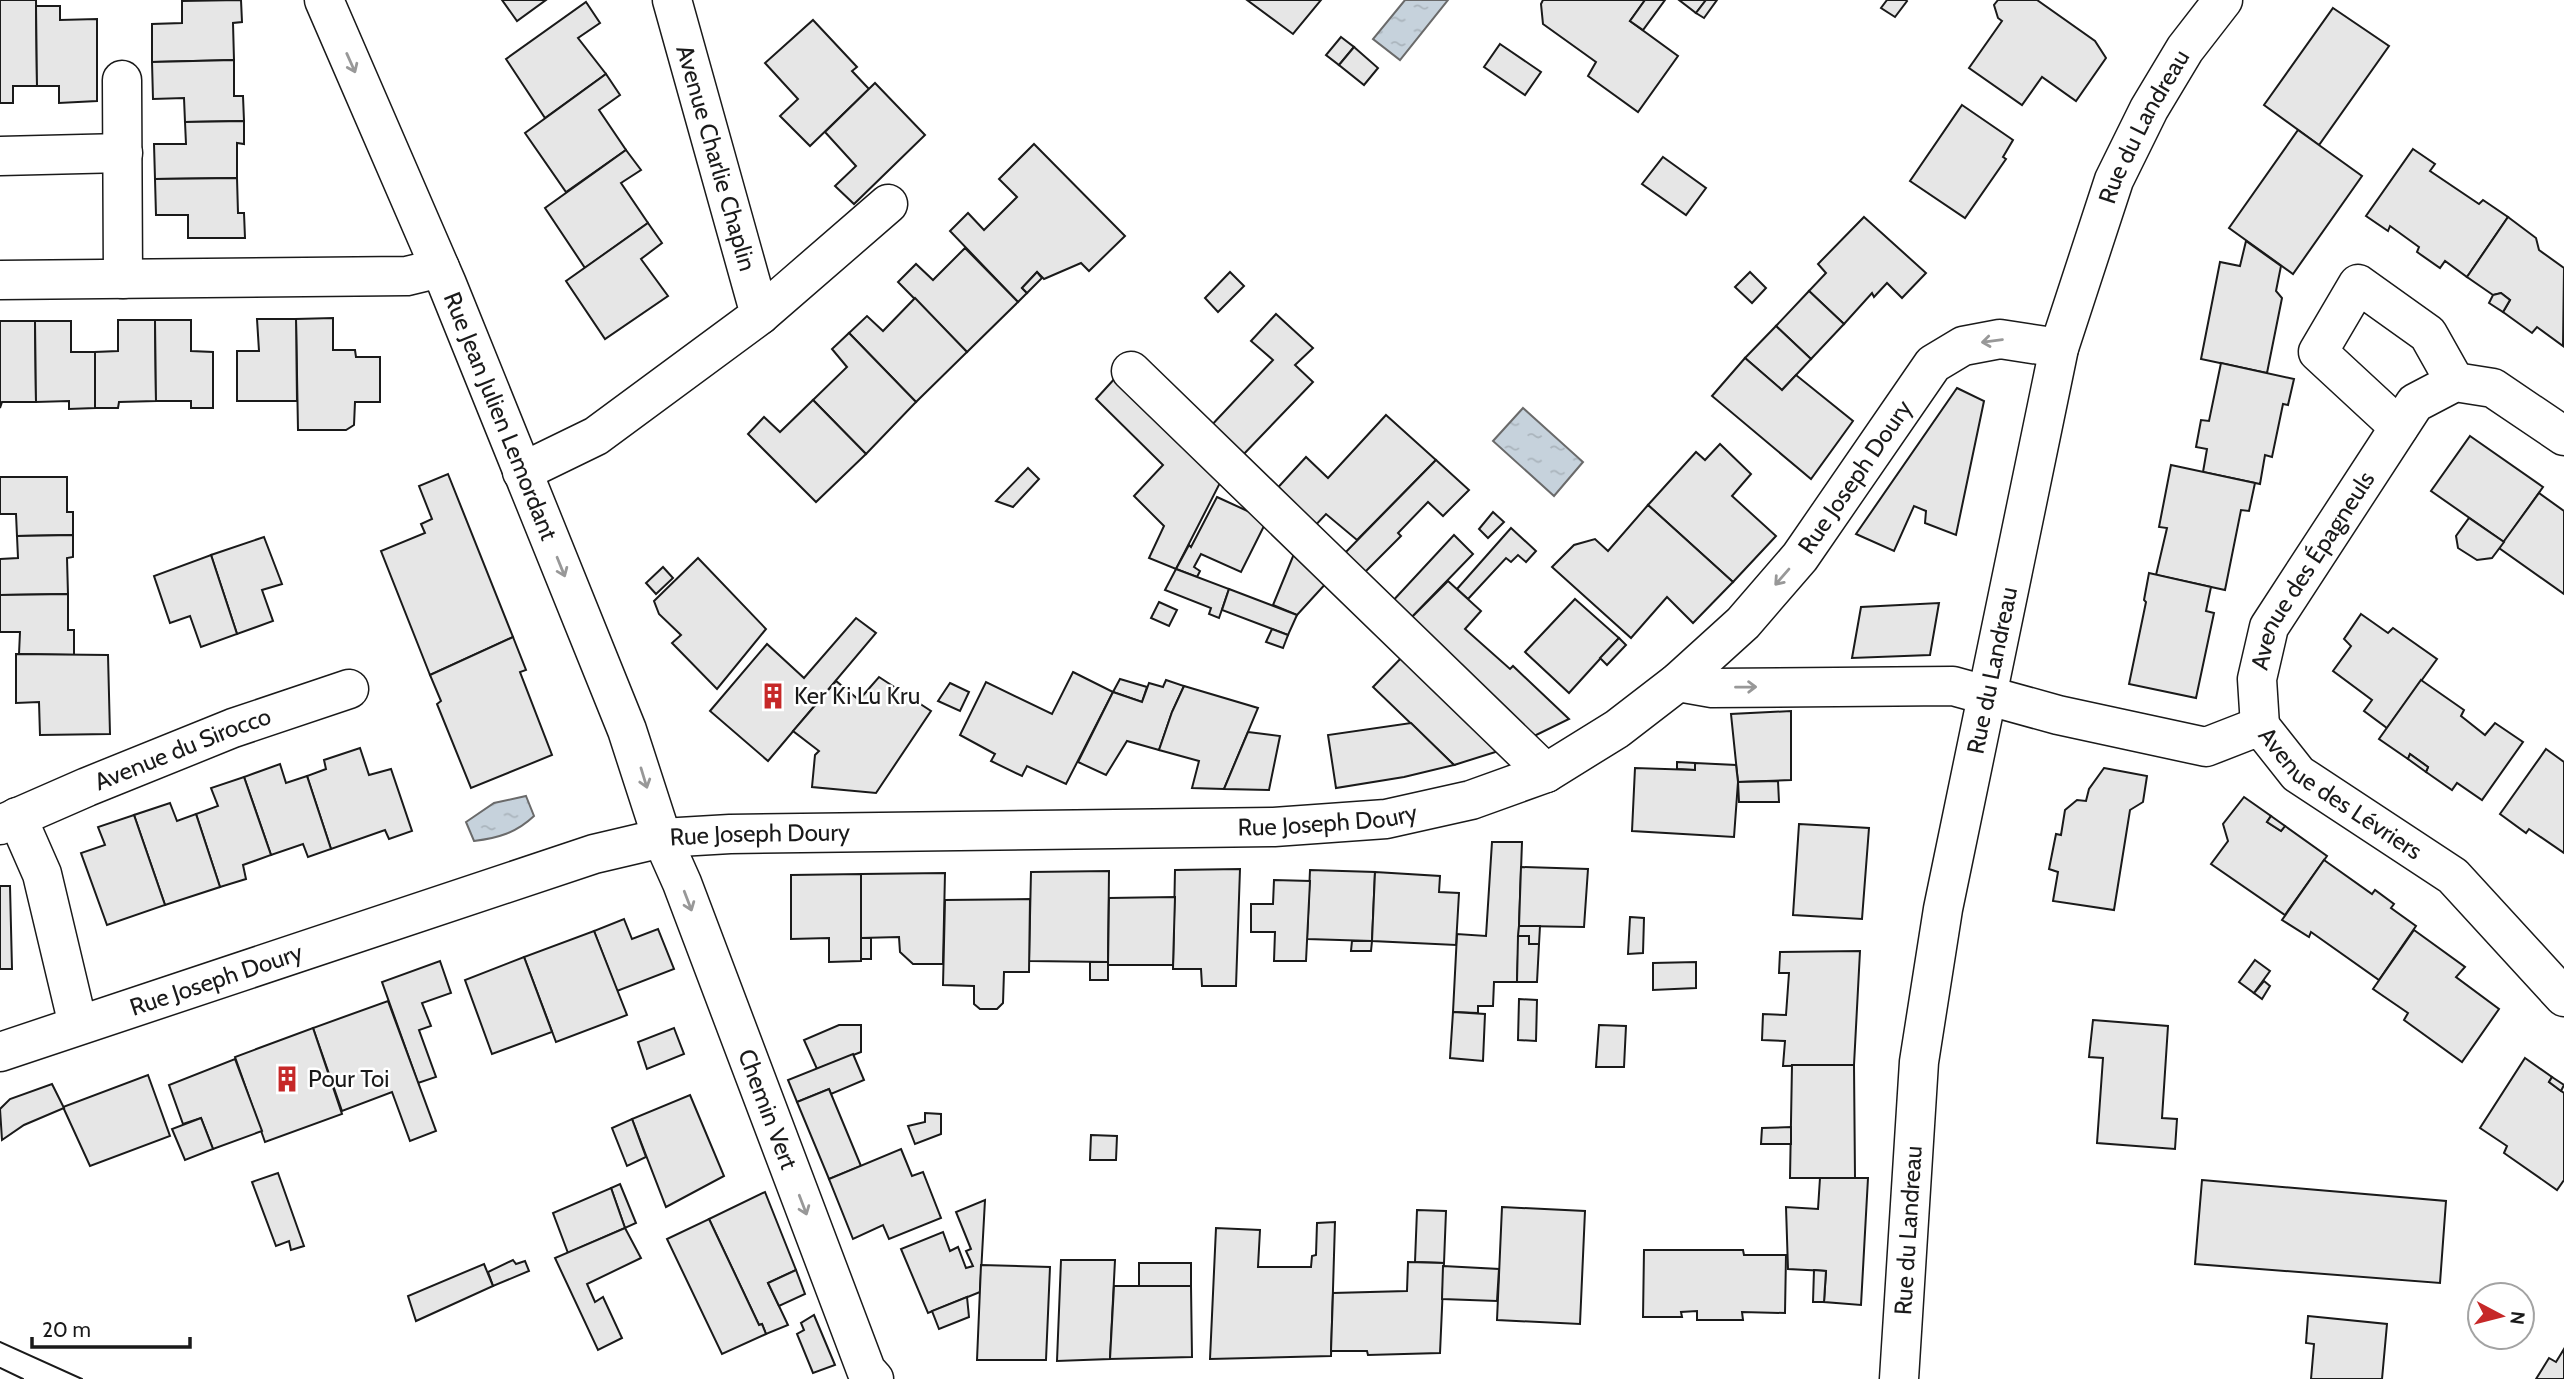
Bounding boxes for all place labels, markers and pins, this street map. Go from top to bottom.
building icon: Ker Ki Lu Kru [758,681,788,711]
place label: Ker Ki Lu Kru [794,681,920,710]
building icon: Pour Toi [272,1064,302,1094]
place label: Pour Toi [308,1064,389,1093]

